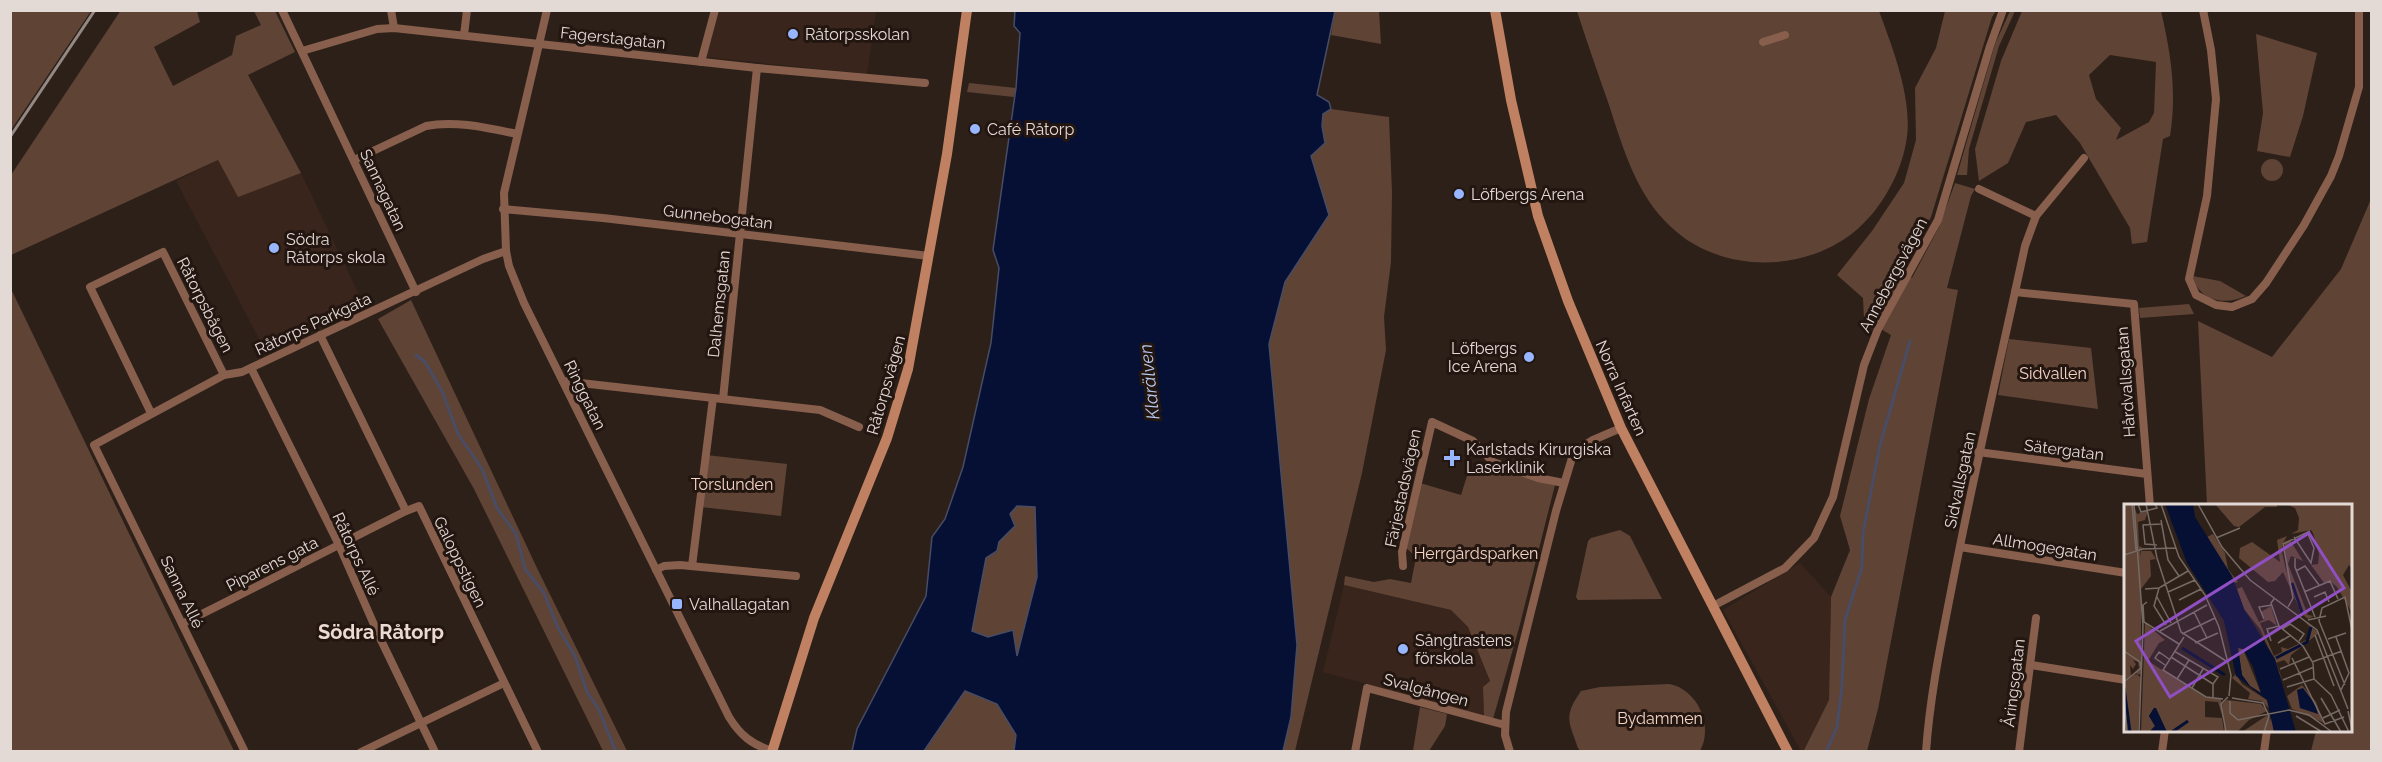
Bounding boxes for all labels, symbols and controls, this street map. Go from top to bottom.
street label: Fagerstagatan [559,23,667,53]
place label: Råtorpsskolan [805,25,910,44]
marker: Råtorpsskolan [786,27,800,41]
place label: Café Råtorp [987,120,1074,139]
marker: Café Råtorp [968,122,982,136]
street label: Sannagatan [356,146,410,234]
place label: Löfbergs Arena [1471,185,1584,204]
marker: Löfbergs Arena [1452,187,1466,201]
street label: Gunnebogatan [662,201,774,233]
street label: Annebergsvägen [1855,215,1931,335]
place label: Södra Råtorps skola [286,230,385,267]
marker: Södra Råtorps skola [267,241,281,255]
street label: Dalhemsgatan [704,250,734,358]
street label: Råtorpsbågen [173,254,237,356]
street label: Råtorps Parkgata [252,289,374,359]
street label: Hårdvallsgatan [2113,326,2139,438]
street label: Råtorpsvägen [863,333,909,437]
street label: Norra Infarten [1591,337,1651,439]
place label: Löfbergs Ice Arena [1448,339,1517,376]
water label: Klarälven [1135,343,1163,421]
marker: Löfbergs Ice Arena [1522,350,1536,364]
street label: Ringgatan [560,357,610,433]
park label: Sidvallen [2019,364,2087,383]
street label: Färjestadsvägen [1381,427,1425,549]
street label: Sidvallsgatan [1940,430,1980,530]
street label: Sätergatan [2023,436,2105,464]
place label: Karlstads Kirurgiska Laserklinik [1466,440,1611,477]
marker: Karlstads Kirurgiska Laserklinik [1443,449,1461,467]
park label: Torslunden [691,475,773,494]
inset map [2124,504,2352,732]
street label: Råtorps Allé [328,509,384,599]
street label: Galoppstigen [430,513,490,611]
street label: Allmogegatan [1992,529,2098,565]
street label: Piparens gata [223,533,321,595]
park label: Herrgårdsparken [1414,544,1538,563]
street label: Sanna Allé [156,553,208,631]
place label: Valhallagatan [689,595,790,614]
marker: Valhallagatan [670,597,684,611]
district label: Södra Råtorp [318,620,444,644]
place label: Sångtrastens förskola [1415,631,1512,668]
street label: Åringsgatan [1998,638,2029,728]
marker: Sångtrastens förskola [1396,642,1410,656]
street label: Svalgången [1381,670,1471,710]
park label: Bydammen [1617,709,1703,728]

